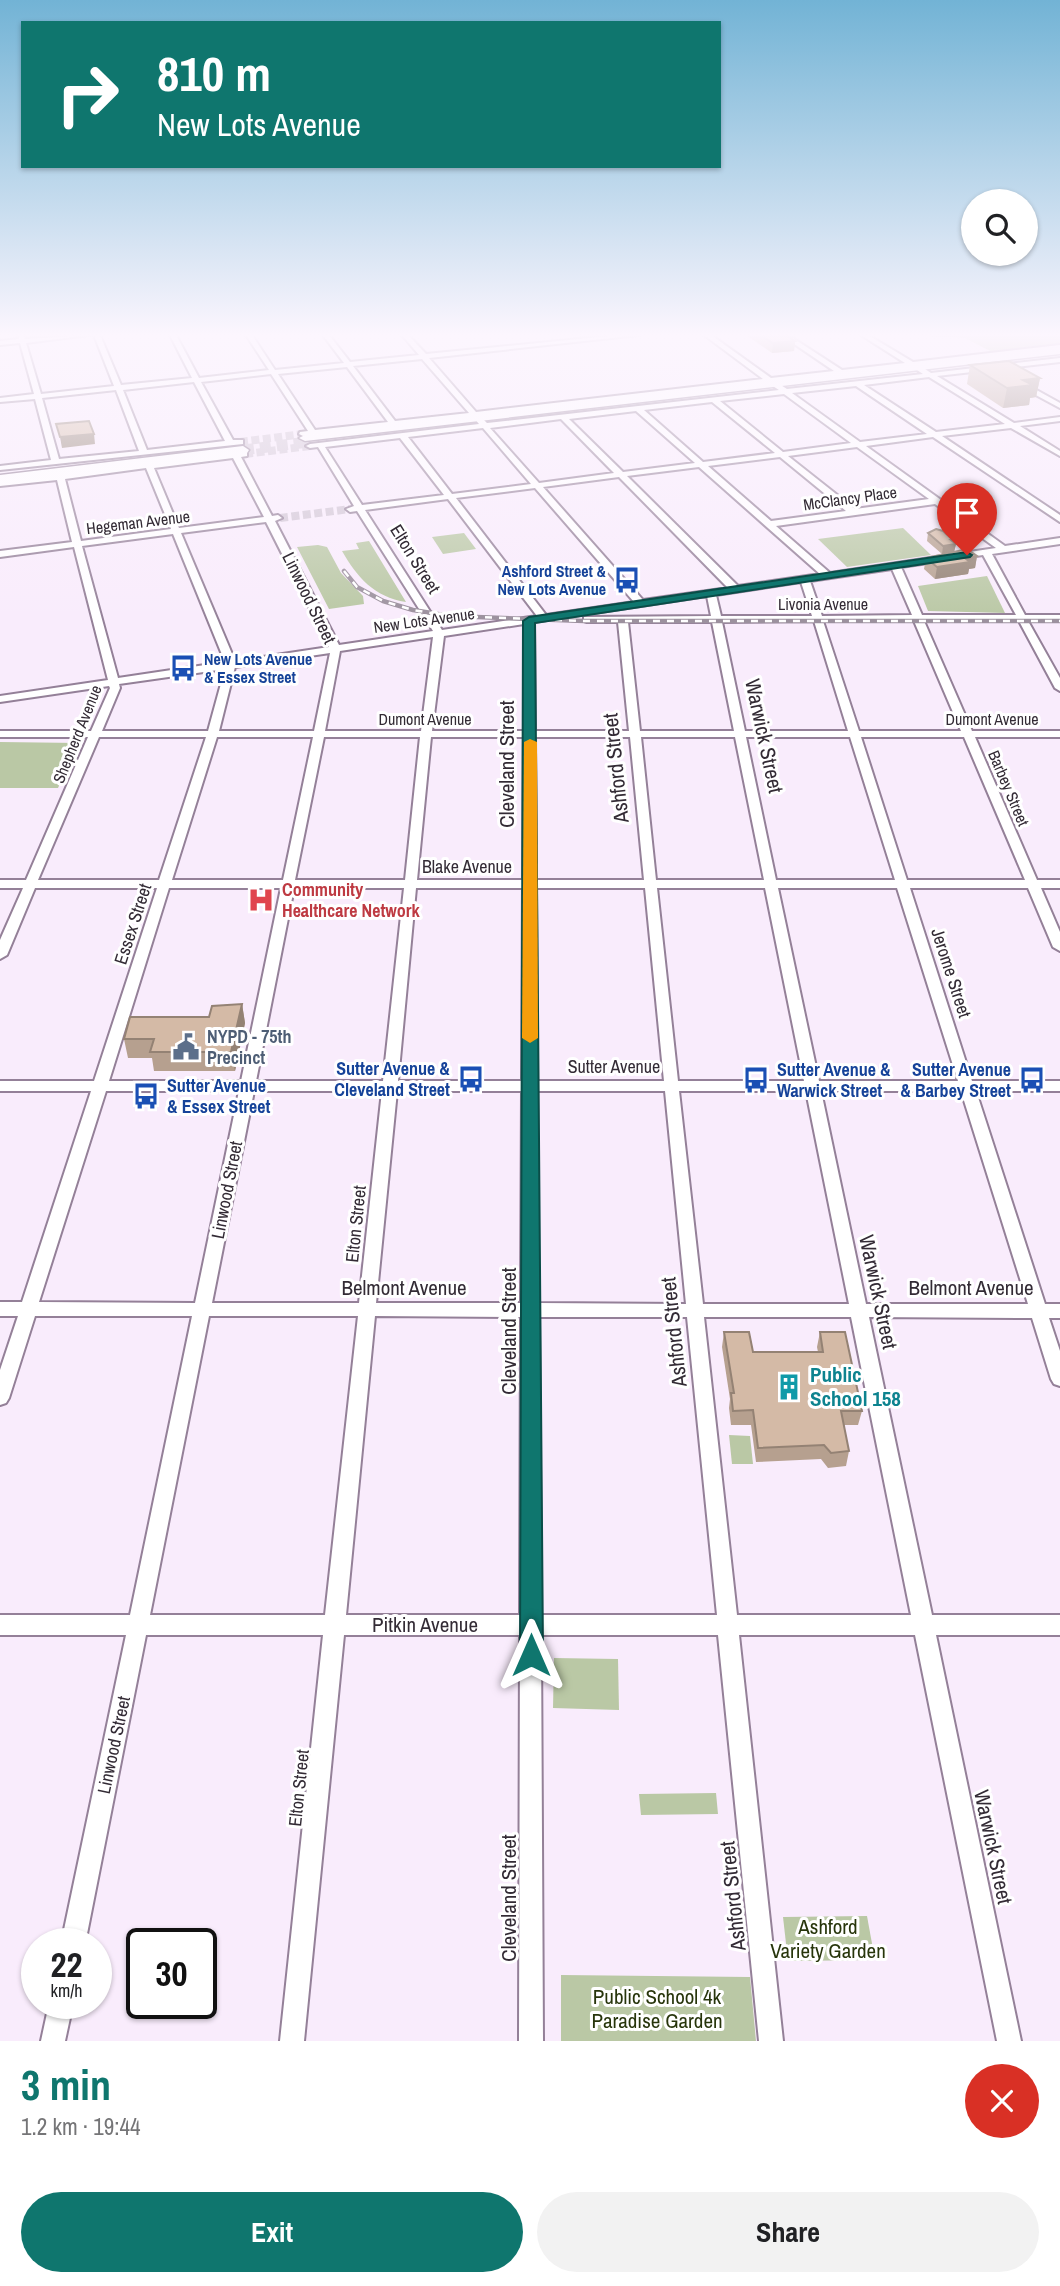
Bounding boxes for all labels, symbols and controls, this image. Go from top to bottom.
text: 810 m [157,40,271,106]
icon: right [42,49,133,140]
text: New Lots Avenue [157,103,361,146]
map controls [961,189,1038,266]
button: search [961,189,1038,266]
street label: McClancy Place [802,481,898,515]
pin [937,483,997,555]
icon: arrive [948,494,986,532]
street label: Hegeman Avenue [85,505,191,539]
street label: Elton Street [384,519,446,598]
street label: Linwood Street [276,548,342,648]
place label: Ashford Street & New Lots Avenue [498,560,607,600]
bus stop icon: Ashford Street & New Lots Avenue [612,565,642,595]
street label: Livonia Avenue [778,593,868,615]
street label: New Lots Avenue [372,602,476,638]
place label: New Lots Avenue & Essex Street [204,648,312,688]
bus stop icon: New Lots Avenue & Essex Street [168,653,198,683]
street label: Warwick Street [738,676,791,796]
street label: Shepherd Avenue [47,682,107,786]
street label: Cleveland Street [492,700,521,828]
street label: Dumont Avenue [378,708,472,730]
street label: Dumont Avenue [945,708,1039,730]
street label: Ashford Street [595,712,636,825]
street label: Barbey Street [983,747,1035,830]
street label: Blake Avenue [422,854,512,879]
place label: Community Healthcare Network [282,877,421,923]
street label: Essex Street [108,880,157,968]
hospital icon: Community Healthcare Network [246,885,276,915]
street label: Jerome Street [925,925,978,1021]
place label: NYPD - 75th Precinct [207,1024,291,1070]
public building icon: NYPD - 75th Precinct [171,1032,201,1062]
street label: Sutter Avenue [568,1054,660,1079]
place label: Sutter Avenue & Cleveland Street [334,1056,450,1102]
place label: Sutter Avenue & Warwick Street [777,1057,891,1103]
place label: Sutter Avenue & Barbey Street [900,1057,1011,1103]
bus stop icon: Sutter Avenue & Cleveland Street [456,1064,486,1094]
bus stop icon: Sutter Avenue & Warwick Street [741,1065,771,1095]
bus stop icon: Sutter Avenue & Barbey Street [1017,1065,1047,1095]
place label: Sutter Avenue & Essex Street [167,1073,270,1119]
bus stop icon: Sutter Avenue & Essex Street [131,1081,161,1111]
street label: Linwood Street [205,1139,248,1241]
street label: Elton Street [339,1184,372,1264]
street label: Warwick Street [852,1232,905,1352]
street label: Cleveland Street [494,1267,523,1395]
street label: Belmont Avenue [341,1273,467,1302]
street label: Belmont Avenue [908,1273,1034,1302]
street label: Ashford Street [653,1276,694,1389]
place label: Public School 158 [810,1360,901,1413]
building icon: Public School 158 [774,1372,804,1402]
street label: Pitkin Avenue [372,1610,478,1639]
position arrow [494,1618,568,1692]
street label: Linwood Street [91,1694,136,1796]
street label: Elton Street [282,1748,315,1828]
street label: Warwick Street [967,1787,1020,1907]
street label: Cleveland Street [494,1834,523,1962]
street label: Ashford Street [712,1840,753,1953]
park label: Ashford Variety Garden [770,1912,886,1965]
speed limit sign: 30 [126,1928,217,2019]
text: 22 [51,1941,82,1988]
text: km/h [51,1978,83,2003]
park label: Public School 4k Paradise Garden [591,1982,723,2035]
text: 3 min [21,2057,111,2113]
button: close [965,2064,1039,2138]
text: 1.2 km · 19:44 [21,2111,141,2142]
button: Exit [21,2192,523,2272]
button: Share [537,2192,1039,2272]

